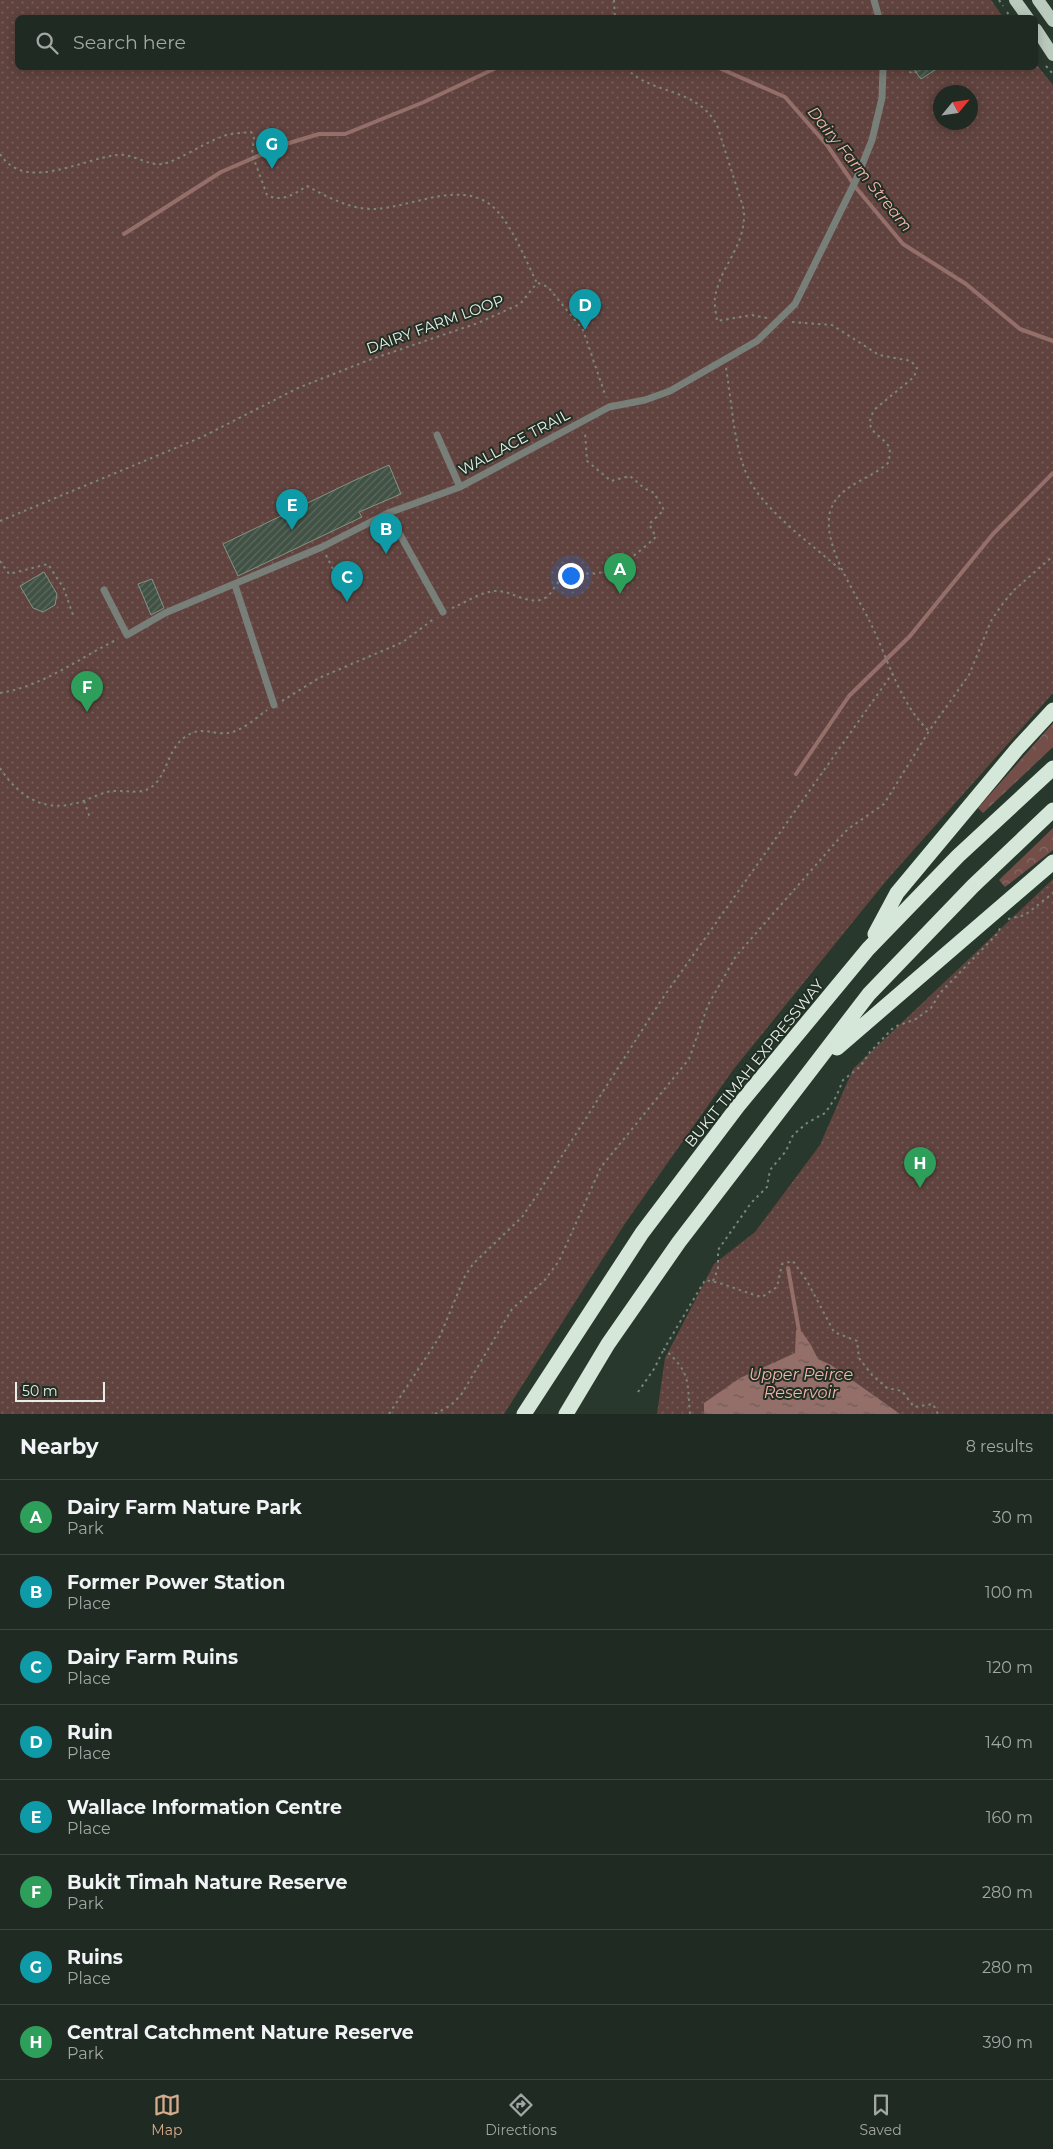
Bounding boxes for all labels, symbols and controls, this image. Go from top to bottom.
search box [15,15,1038,70]
icon: search [33,29,61,57]
text: Search here [73,31,186,54]
north arrow [933,85,978,130]
water label: Dairy Farm Stream [804,103,916,235]
pin: G [256,128,288,169]
pin: D [569,289,601,330]
street label: DAIRY FARM LOOP [364,290,506,358]
street label: WALLACE TRAIL [455,405,573,479]
pin: E [276,489,308,530]
pin: B [370,513,402,554]
pin: A [604,553,636,594]
pin: C [331,561,363,602]
your location [558,563,584,589]
pin: F [71,671,103,712]
street label: BUKIT TIMAH EXPRESSWAY [680,975,828,1151]
pin: H [904,1147,936,1188]
water label: Upper Peirce Reservoir [749,1365,853,1402]
scale bar [15,1379,105,1402]
text: 50 m [22,1382,58,1400]
text: Nearby [20,1434,99,1459]
text: 8 results [966,1437,1033,1456]
text: Dairy Farm Nature Park [67,1496,302,1519]
text: A [30,1508,42,1527]
text: 30 m [992,1508,1033,1527]
text: Park [67,1519,104,1538]
text: Former Power Station [67,1571,285,1594]
text: B [30,1583,42,1602]
text: 100 m [985,1583,1033,1602]
text: Place [67,1594,111,1613]
text: Dairy Farm Ruins [67,1646,238,1669]
text: C [30,1658,42,1677]
text: 120 m [986,1658,1033,1677]
text: Place [67,1669,111,1688]
text: Ruin [67,1721,113,1744]
text: D [29,1733,43,1752]
text: 140 m [985,1733,1033,1752]
text: Place [67,1744,111,1763]
text: Wallace Information Centre [67,1796,342,1819]
text: E [31,1808,41,1827]
text: 160 m [986,1808,1033,1827]
text: Place [67,1819,111,1838]
text: Bukit Timah Nature Reserve [67,1871,347,1894]
text: F [31,1883,41,1902]
text: 280 m [982,1883,1033,1902]
text: Park [67,1894,104,1913]
text: Ruins [67,1946,123,1969]
text: G [30,1958,42,1977]
text: 280 m [982,1958,1033,1977]
text: Place [67,1969,111,1988]
text: Central Catchment Nature Reserve [67,2021,414,2044]
text: H [30,2033,42,2052]
text: 390 m [982,2033,1033,2052]
text: Park [67,2044,104,2063]
tab: Map [151,2091,182,2139]
tab: Directions [485,2091,557,2139]
tab: Saved [860,2091,902,2139]

